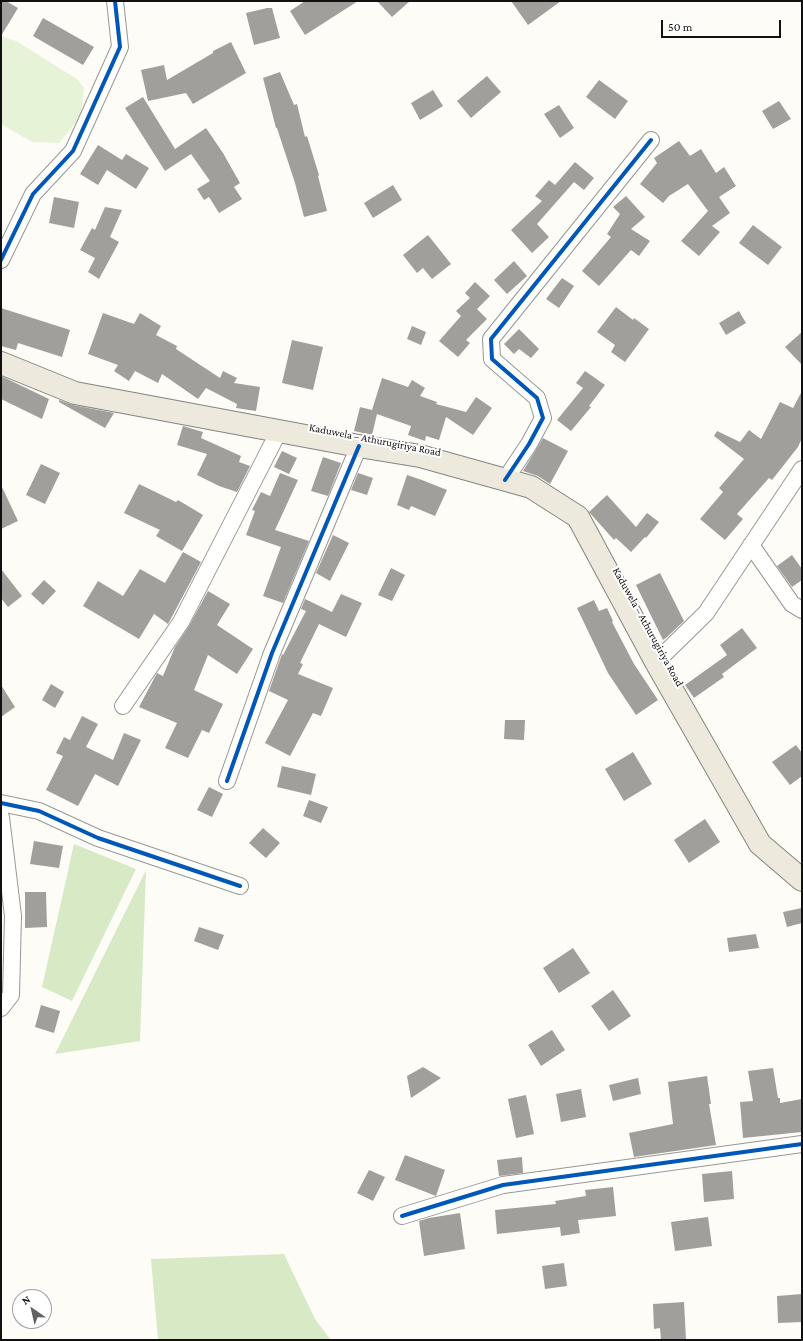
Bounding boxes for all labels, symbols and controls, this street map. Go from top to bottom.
scale bar [663,12,783,38]
text: 50 m [668,20,692,34]
street label: Kaduwela – Athurugiriya Road [308,421,442,459]
street label: Kaduwela – Athurugiriya Road [610,565,686,689]
north arrow [12,1289,52,1329]
text: N [19,1293,32,1307]

